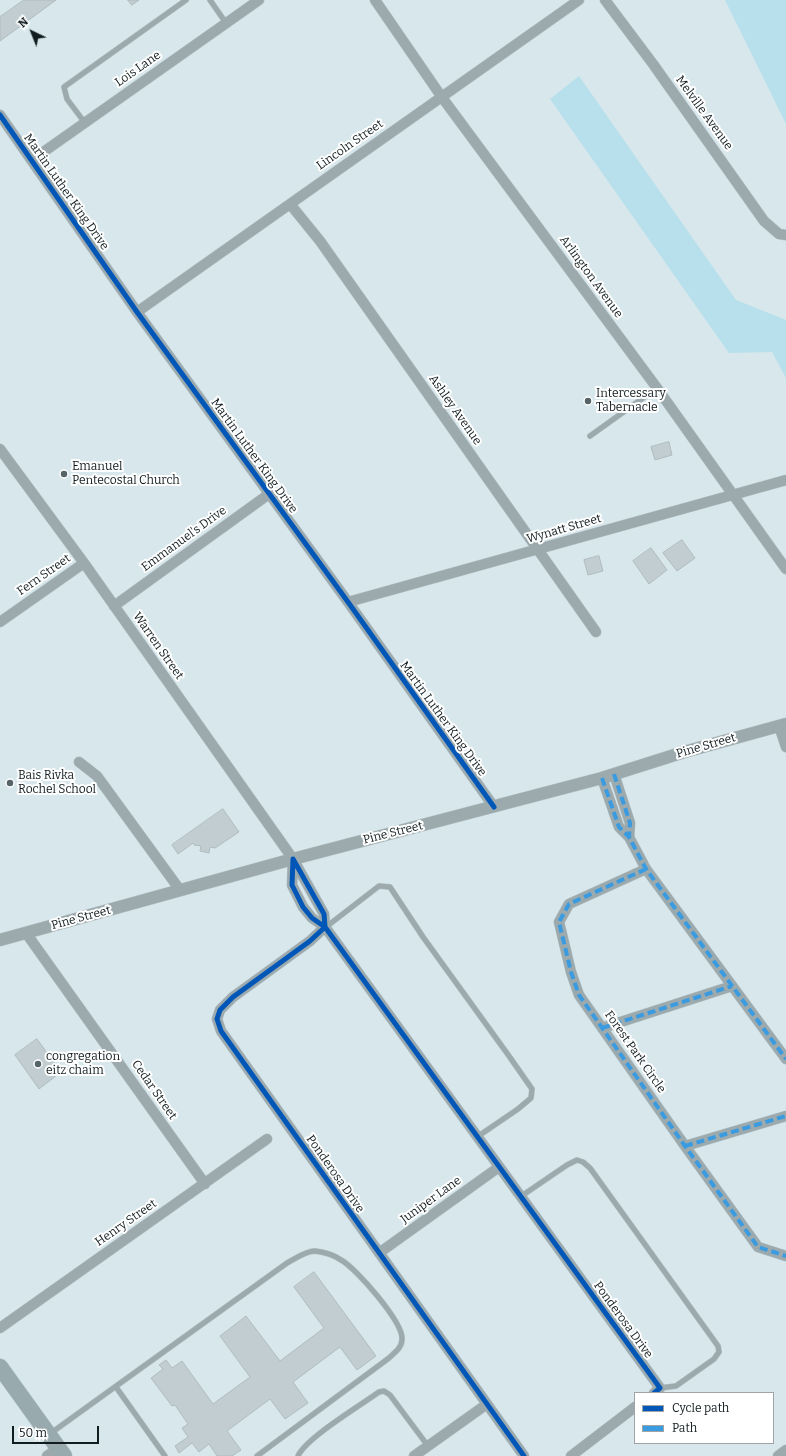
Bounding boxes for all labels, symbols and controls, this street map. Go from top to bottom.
north arrow [12,12,52,52]
text: N [16,15,31,31]
street label: Lois Lane [112,48,164,90]
street label: Melville Avenue [672,73,736,153]
street label: Lincoln Street [314,117,386,173]
street label: Martin Luther King Drive [20,131,112,253]
street label: Arlington Avenue [556,233,626,321]
street label: Ashley Avenue [426,372,484,448]
place label: Intercessary Tabernacle [596,387,666,415]
street label: Martin Luther King Drive [208,396,300,516]
marker: Intercessary Tabernacle [583,396,593,406]
place label: Emanuel Pentecostal Church [72,460,180,488]
marker: Emanuel Pentecostal Church [59,469,69,479]
street label: Emmanuel's Drive [139,503,229,575]
street label: Wynatt Street [525,511,603,547]
street label: Fern Street [15,551,73,599]
street label: Warren Street [130,610,186,682]
street label: Martin Luther King Drive [397,659,489,779]
street label: Pine Street [675,731,737,761]
place label: Bais Rivka Rochel School [18,769,96,797]
marker: Bais Rivka Rochel School [5,778,15,788]
street label: Pine Street [362,819,424,847]
street label: Pine Street [50,903,112,933]
street label: Forest Park Circle [601,1008,669,1096]
place label: congregation eitz chaim [46,1050,120,1078]
street label: Cedar Street [128,1058,180,1122]
marker: congregation eitz chaim [33,1059,43,1069]
street label: Ponderosa Drive [303,1132,367,1216]
street label: Juniper Lane [398,1173,464,1227]
street label: Henry Street [93,1197,159,1249]
street label: Ponderosa Drive [590,1279,656,1361]
legend [634,1392,774,1444]
text: Cycle path [672,1401,729,1415]
scale bar [14,1418,101,1444]
text: Path [672,1421,697,1435]
text: 50 m [19,1426,47,1440]

